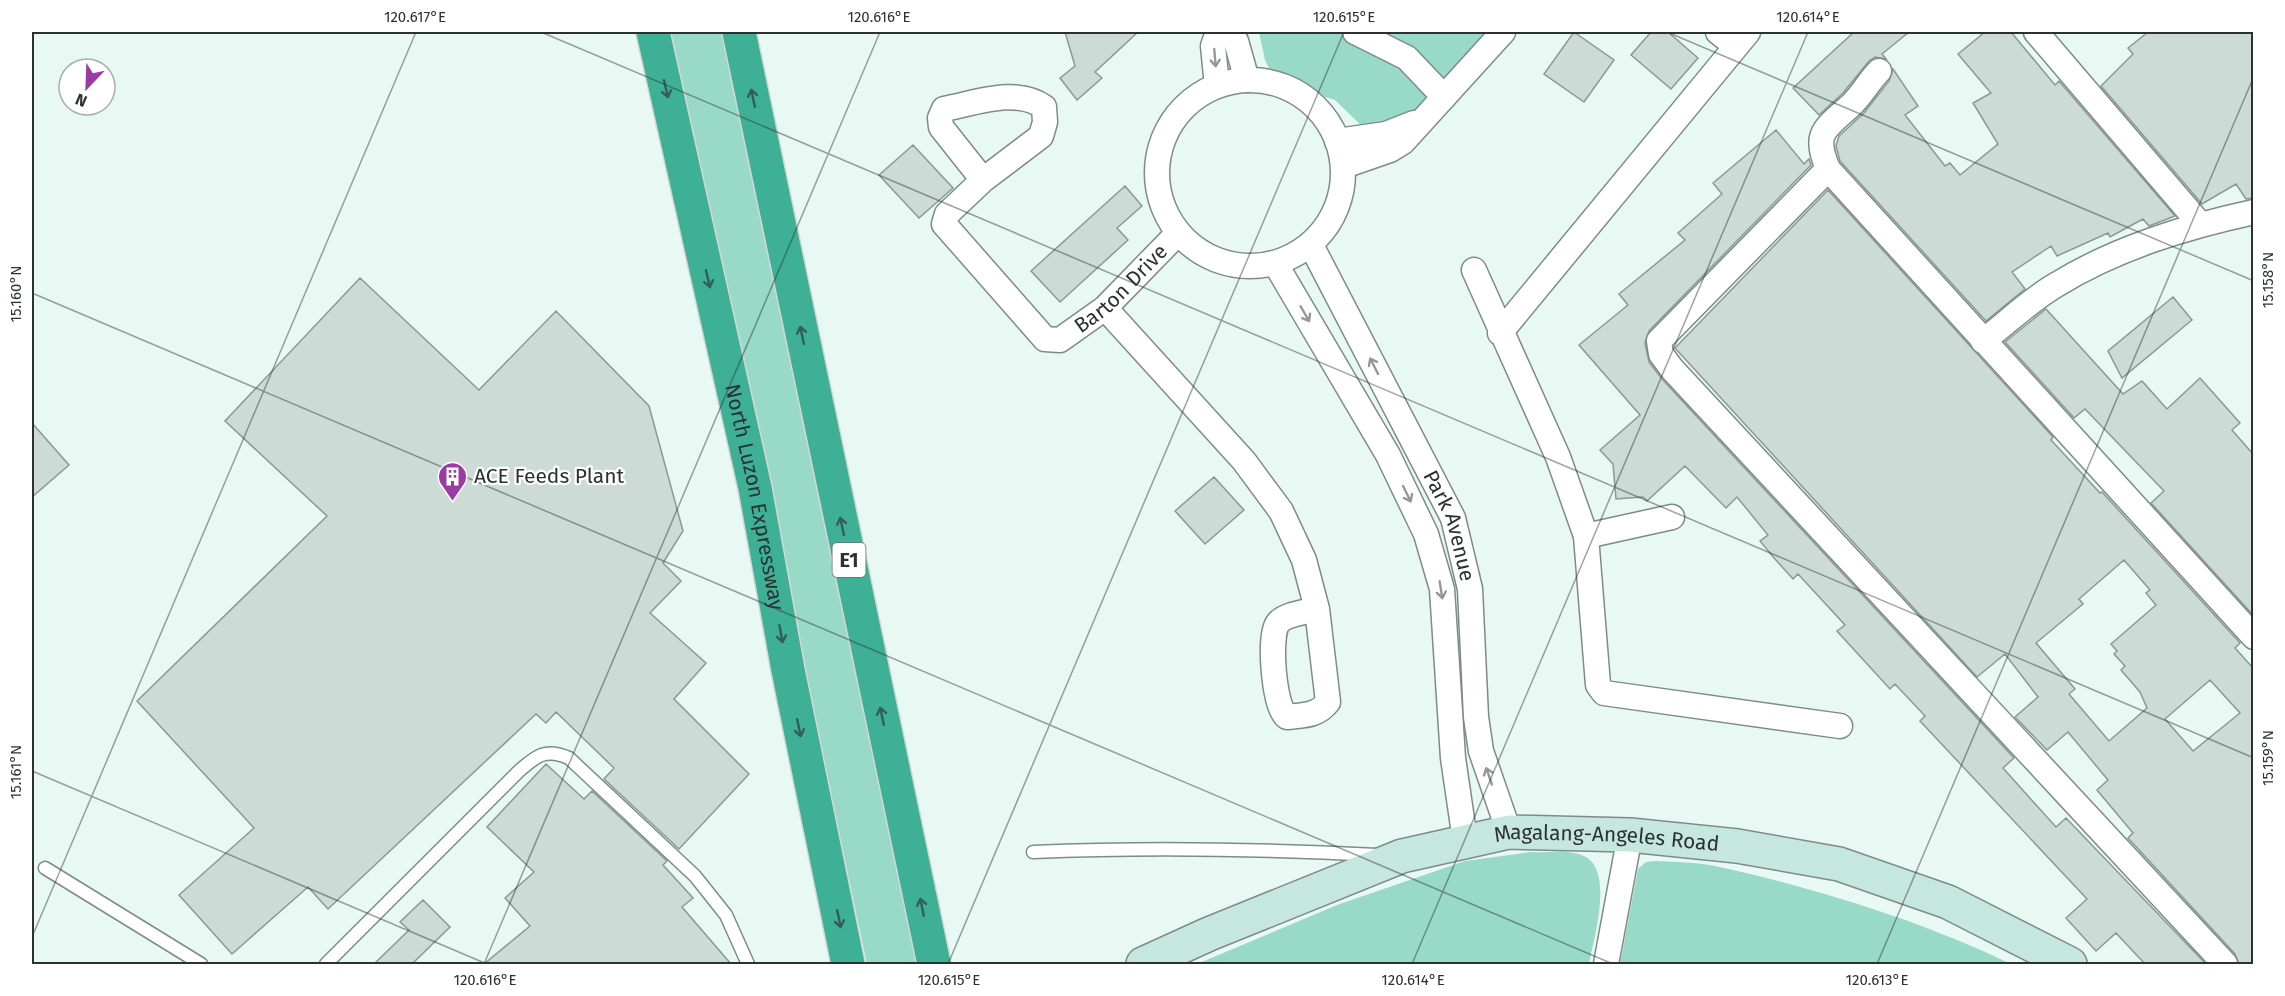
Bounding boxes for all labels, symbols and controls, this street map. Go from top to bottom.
text: 120.617°E [384,8,446,26]
text: 120.616°E [847,8,911,26]
text: 120.615°E [1313,8,1375,26]
text: 120.614°E [1776,8,1840,26]
one-way arrow [1210,48,1221,68]
north arrow [57,57,117,117]
one-way arrow [661,78,672,98]
one-way arrow [747,89,759,108]
text: N [73,90,90,111]
street label: Barton Drive [1069,239,1173,339]
text: 15.158°N [2259,252,2277,308]
text: 15.160°N [7,265,25,323]
one-way arrow [703,269,715,288]
one-way arrow [1299,305,1311,322]
one-way arrow [796,325,807,345]
one-way arrow [1368,358,1380,376]
street label: North Luzon Expressway [719,381,790,613]
building icon: ACE Feeds Plant [437,460,469,502]
place label: ACE Feeds Plant [474,463,625,489]
street label: Park Avenue [1417,466,1481,584]
one-way arrow [1402,485,1413,503]
one-way arrow [836,516,847,536]
road number: E1 [832,543,866,577]
one-way arrow [1436,580,1447,599]
one-way arrow [776,624,787,644]
one-way arrow [876,707,887,727]
one-way arrow [794,718,806,737]
text: 15.159°N [2259,730,2277,786]
text: 15.161°N [7,745,25,799]
one-way arrow [1483,768,1494,786]
street label: Magalang-Angeles Road [1491,819,1720,857]
one-way arrow [916,898,928,917]
one-way arrow [834,908,845,928]
text: 120.616°E [453,971,517,989]
text: 120.615°E [918,971,980,989]
text: 120.614°E [1381,971,1445,989]
text: 120.613°E [1846,971,1908,989]

